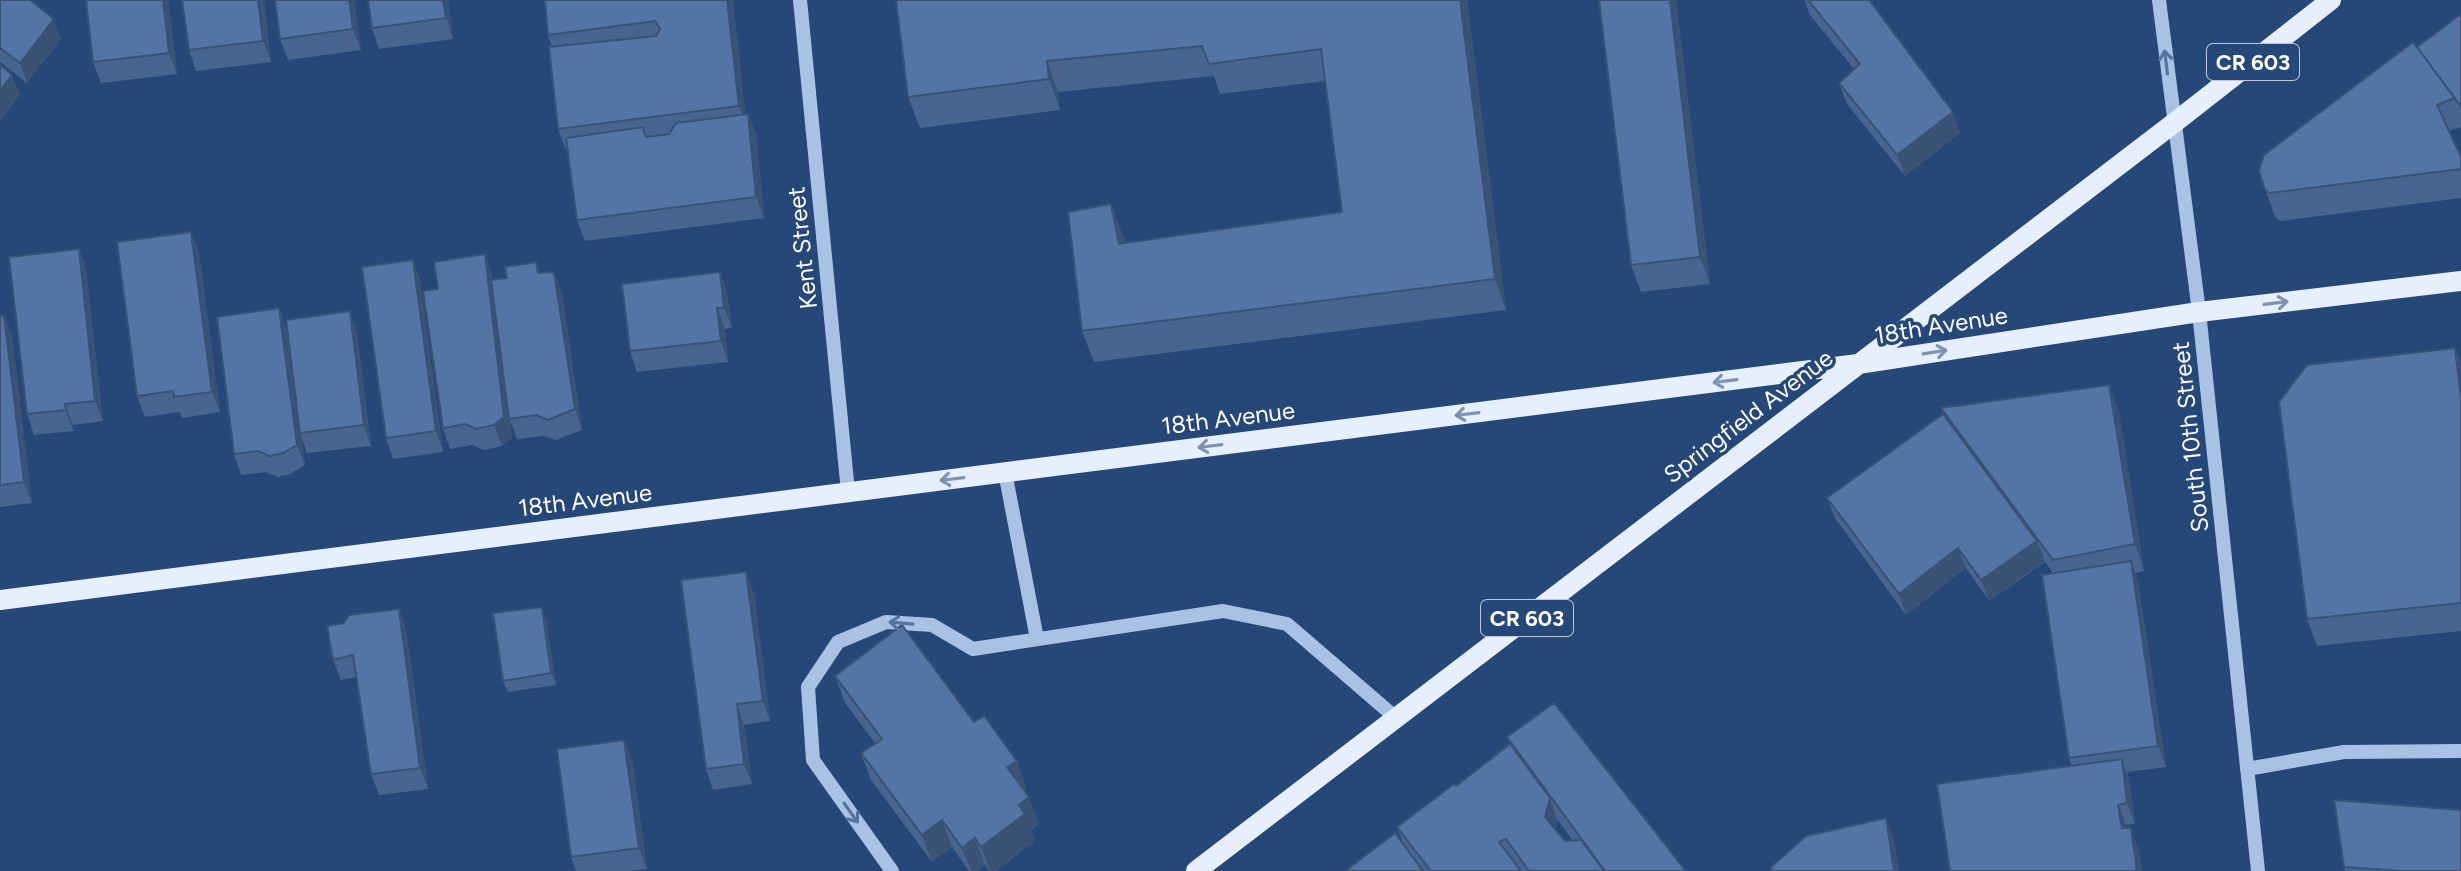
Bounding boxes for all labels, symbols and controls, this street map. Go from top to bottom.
road number: CR 603 [2207,44,2299,80]
one-way arrow [2159,49,2174,76]
street label: Kent Street [781,185,823,311]
one-way arrow [2263,295,2288,310]
street label: 18th Avenue [1872,300,2010,350]
street label: South 10th Street [2166,340,2214,534]
street label: Springfield Avenue [1658,343,1838,489]
one-way arrow [1922,344,1948,359]
one-way arrow [1713,374,1739,389]
street label: 18th Avenue [1160,395,1296,441]
one-way arrow [1455,407,1481,422]
one-way arrow [1197,439,1223,454]
one-way arrow [939,472,965,487]
street label: 18th Avenue [517,477,653,523]
road number: CR 603 [1481,600,1573,636]
one-way arrow [889,615,915,630]
one-way arrow [842,801,859,823]

